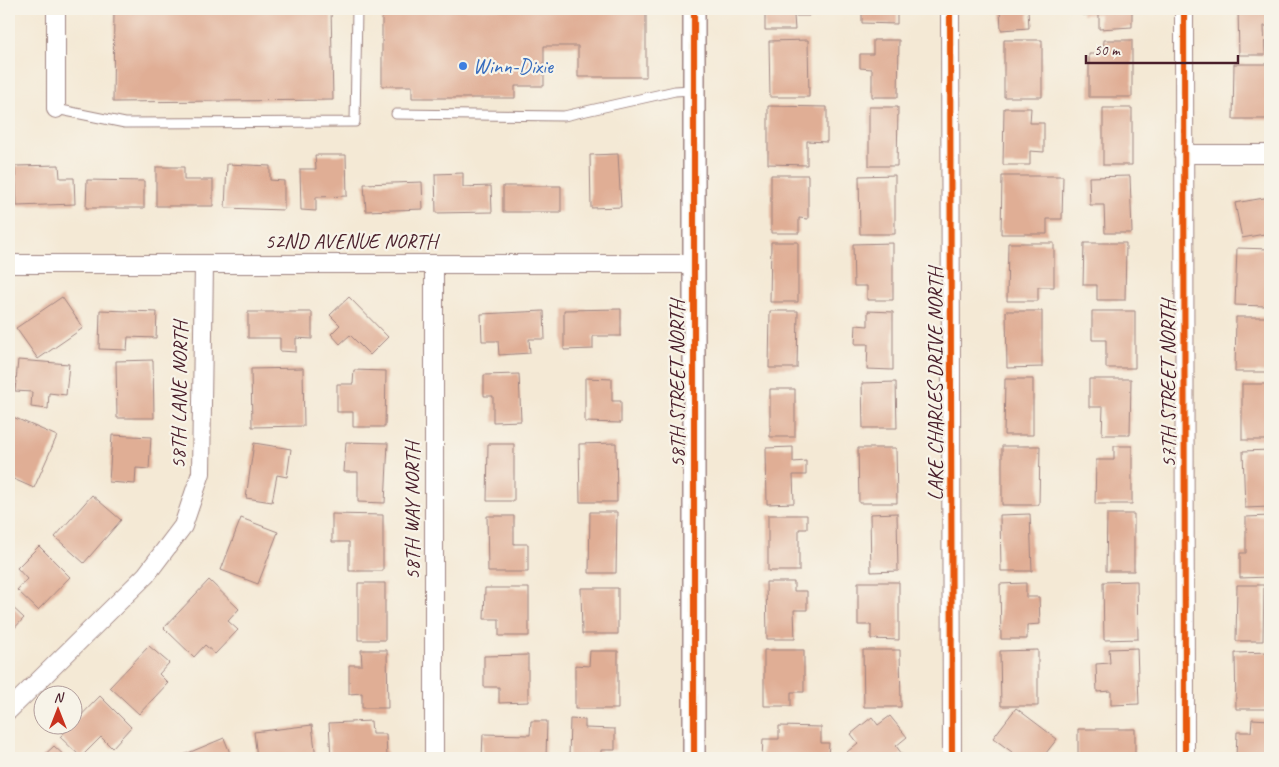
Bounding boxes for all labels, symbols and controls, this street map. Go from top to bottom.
scale bar [1086,32,1239,64]
text: 50 m [1094,41,1121,60]
place label: Winn-Dixie [473,53,554,79]
marker: Winn-Dixie [457,60,469,72]
street label: 52ND AVENUE NORTH [265,228,440,254]
street label: LAKE CHARLES DRIVE NORTH [922,264,948,501]
street label: 58TH STREET NORTH [664,297,690,468]
street label: 57TH STREET NORTH [1155,297,1181,468]
street label: 58TH LANE NORTH [165,318,193,469]
street label: 58TH WAY NORTH [399,439,425,580]
north arrow [32,684,82,734]
text: N [54,689,65,706]

